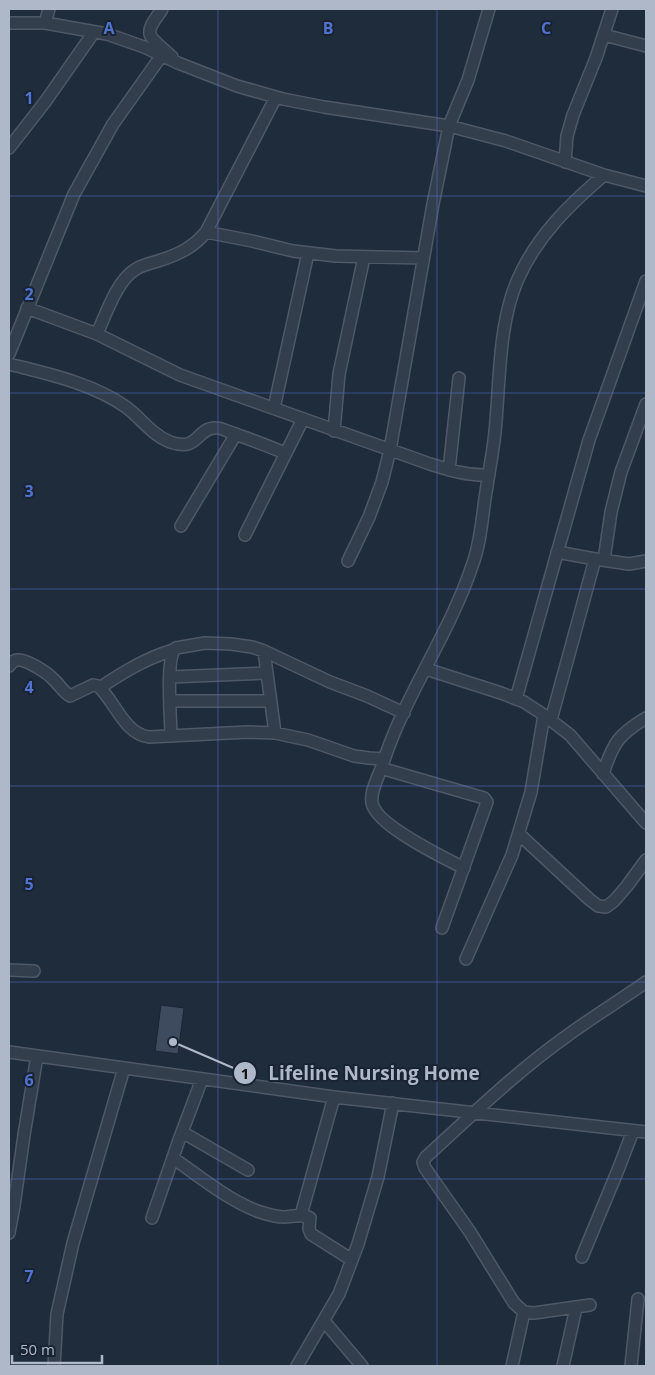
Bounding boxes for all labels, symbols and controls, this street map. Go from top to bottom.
text: A [103,17,115,39]
text: B [323,17,333,39]
text: C [541,17,551,39]
text: 1 [24,87,34,109]
text: 2 [24,283,34,305]
text: 3 [24,480,34,502]
text: 4 [24,676,34,698]
text: 5 [24,873,34,895]
callout: Lifeline Nursing Home [233,1056,490,1090]
text: Lifeline Nursing Home [268,1060,480,1086]
text: 1 [241,1063,249,1083]
text: 6 [24,1069,34,1091]
text: 7 [24,1265,34,1287]
scale bar [12,1332,102,1364]
text: 50 m [20,1339,55,1359]

